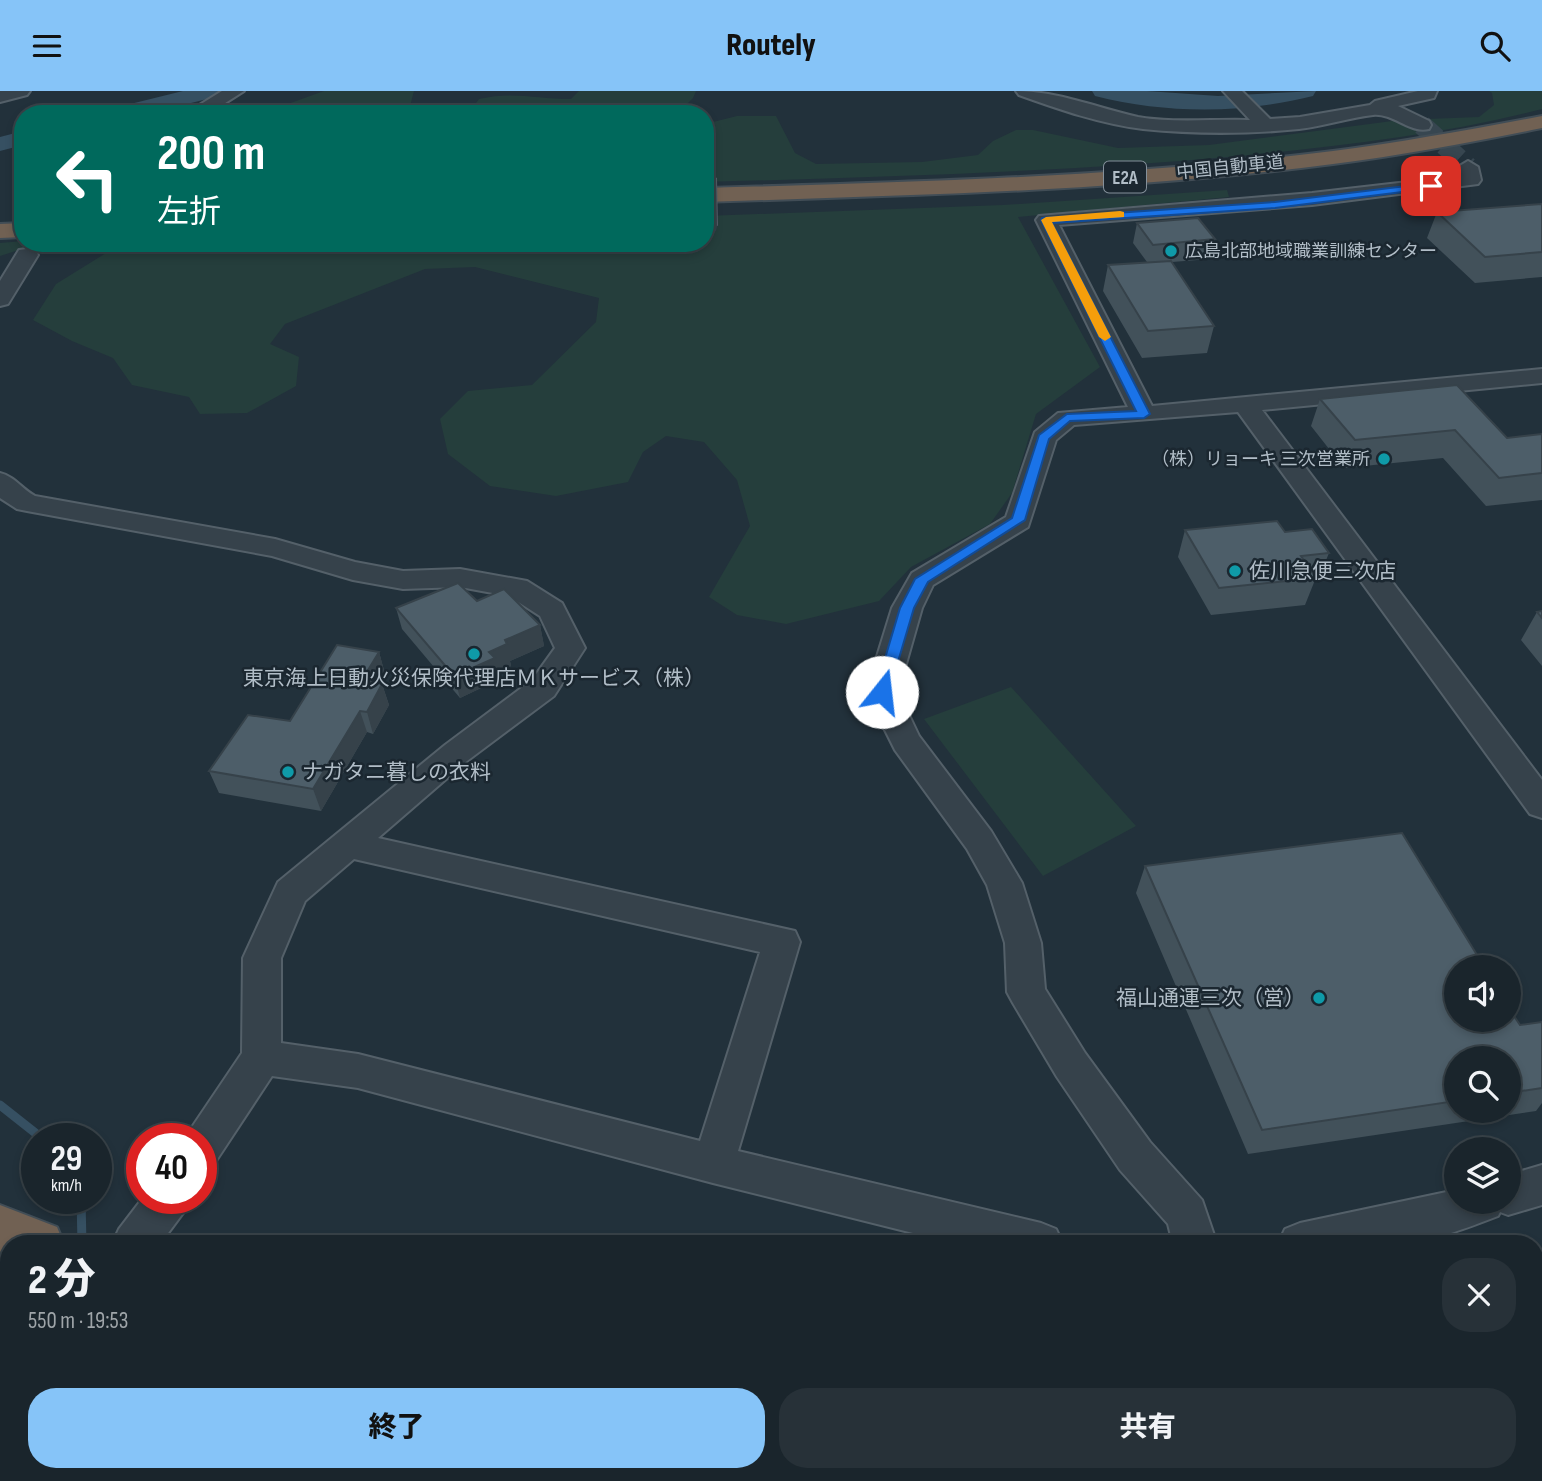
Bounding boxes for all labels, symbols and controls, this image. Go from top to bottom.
text: Routely [726,26,816,65]
icon: menu [28,27,66,65]
icon: search [1476,27,1514,65]
text: 200 m [157,125,265,184]
icon: left [42,133,133,224]
street label: 中国自動車道 [1175,151,1285,184]
pin [1401,156,1461,216]
road number: E2A [1104,162,1146,193]
icon: arrive [1412,167,1450,205]
text: 左折 [157,193,221,232]
place label: 広島北部地域職業訓練センター [1185,241,1437,262]
marker: 広島北部地域職業訓練センター [1163,243,1179,259]
place label: （株）リョーキ 三次営業所 [1151,449,1370,470]
marker: （株）リョーキ 三次営業所 [1376,451,1392,467]
place label: 佐川急便三次店 [1249,559,1396,584]
marker: 佐川急便三次店 [1227,563,1243,579]
marker: 東京海上日動火災保険代理店ＭＫサービス（株） [466,646,482,662]
position arrow [845,655,919,729]
place label: 東京海上日動火災保険代理店ＭＫサービス（株） [243,666,705,691]
place label: ナガタニ暮しの衣料 [302,760,491,785]
marker: ナガタニ暮しの衣料 [280,764,296,780]
map controls [1444,955,1521,1214]
button: sound [1444,955,1521,1032]
place label: 福山通運三次（営） [1116,986,1305,1011]
marker: 福山通運三次（営） [1311,990,1327,1006]
button: search [1444,1046,1521,1123]
speed limit sign: 40 [126,1123,217,1214]
button: layers [1444,1137,1521,1214]
text: 29 [51,1138,82,1181]
text: km/h [51,1175,82,1196]
text: 2 分 [28,1255,95,1306]
button: close [1442,1258,1516,1332]
text: 550 m · 19:53 [28,1307,128,1335]
button: 終了 [28,1388,765,1468]
button: 共有 [779,1388,1516,1468]

